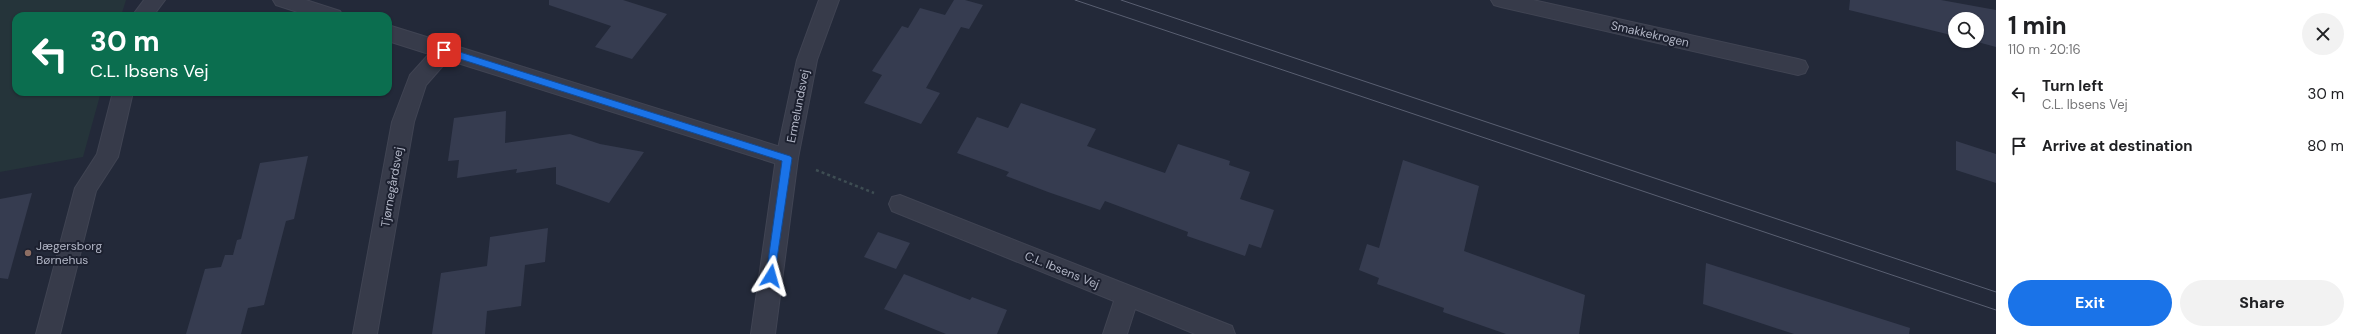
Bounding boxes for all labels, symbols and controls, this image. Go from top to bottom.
text: 1 min [2008,10,2067,41]
map controls [1948,12,1984,48]
button: search [1948,12,1984,48]
button: close [2302,13,2344,55]
street label: Smakkekrogen [1609,17,1691,51]
text: 30 m [90,23,160,60]
icon: left [24,28,76,80]
pin [427,33,461,67]
icon: arrive [433,39,455,61]
text: 110 m · 20:16 [2008,41,2081,58]
text: C.L. Ibsens Vej [90,59,209,83]
street label: Ermelundsvej [783,68,813,144]
text: Turn left [2042,76,2103,96]
icon: left [2008,83,2030,105]
text: 30 m [2308,84,2344,104]
text: C.L. Ibsens Vej [2042,96,2128,113]
icon: arrive [2008,135,2030,157]
text: Arrive at destination [2042,136,2193,156]
text: 80 m [2307,136,2344,156]
street label: Tjørnegårdsvej [377,145,407,228]
place label: Jægersborg Børnehus [36,238,103,268]
marker: Jægersborg Børnehus [23,248,33,258]
street label: C.L. Ibsens Vej [1022,248,1102,292]
position arrow [750,255,792,297]
button: Exit [2008,280,2172,326]
button: Share [2180,280,2344,326]

